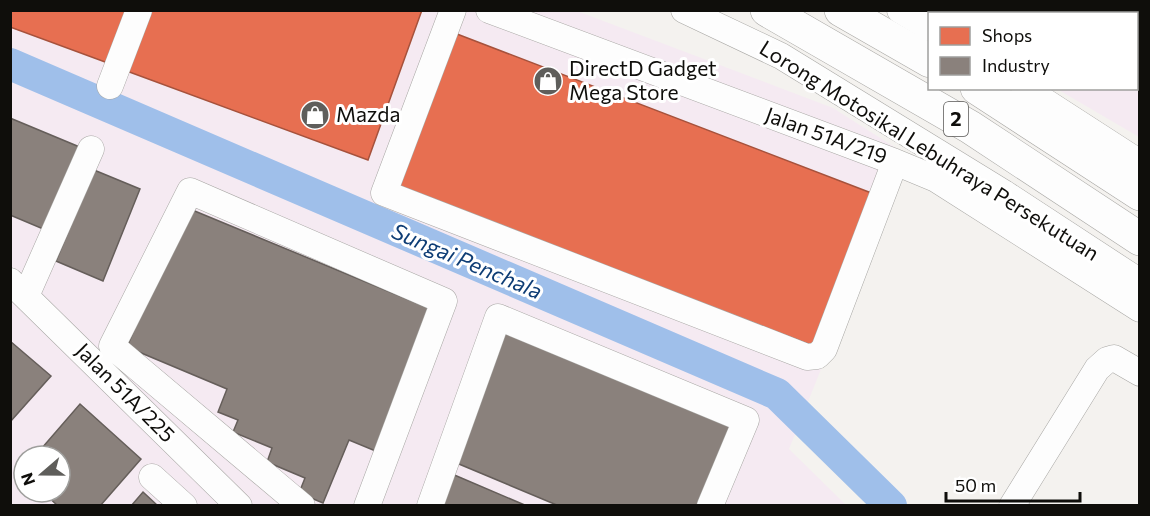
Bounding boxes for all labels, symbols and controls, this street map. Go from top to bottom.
legend [928,12,1138,90]
text: Shops [982,24,1032,46]
street label: Lorong Motosikal Lebuhraya Persekutuan [756,34,1104,265]
text: Industry [982,54,1050,76]
place label: DirectD Gadget Mega Store [569,55,717,104]
shop icon: DirectD Gadget Mega Store [532,65,564,97]
shop icon: Mazda [299,99,331,131]
place label: Mazda [336,101,400,126]
street label: Jalan 51A/219 [762,101,891,168]
road number: 2 [944,102,968,136]
water label: Sungai Penchala [388,217,546,304]
street label: Jalan 51A/225 [71,337,181,447]
north arrow [12,444,72,504]
scale bar [946,465,1080,503]
text: N [16,470,38,488]
text: 50 m [955,474,996,496]

